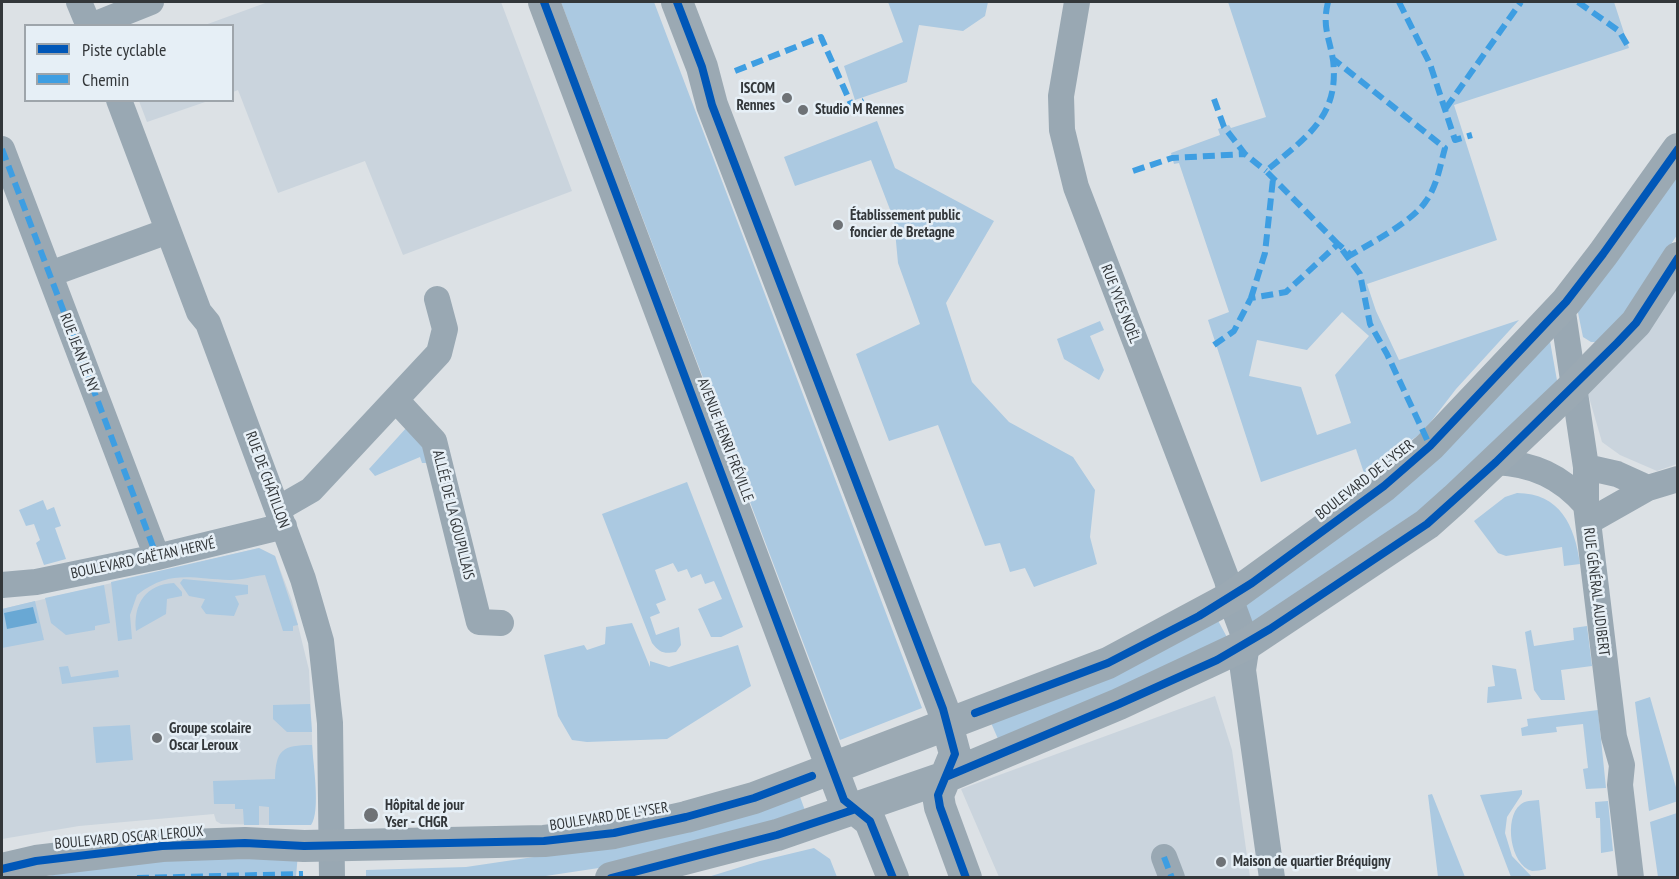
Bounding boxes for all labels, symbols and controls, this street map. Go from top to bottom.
legend [24,24,234,102]
text: Piste cyclable [82,38,166,61]
text: Chemin [82,68,129,91]
place label: ISCOM Rennes [736,80,775,115]
marker: ISCOM Rennes [780,91,794,105]
place label: Studio M Rennes [815,101,904,119]
marker: Studio M Rennes [796,103,810,117]
place label: Établissement public foncier de Bretagne [850,207,960,242]
marker: Établissement public foncier de Bretagne [831,218,845,232]
street label: RUE YVES NOËL [1097,262,1143,346]
street label: RUE JEAN LE NY [56,311,102,395]
street label: AVENUE HENRI FRÉVILLE [693,376,757,504]
street label: RUE DE CHÂTILLON [241,429,293,531]
street label: BOULEVARD DE L'YSER [1312,436,1418,524]
street label: ALLÉE DE LA GOUPILLAIS [428,448,478,582]
street label: RUE GÉNÉRAL AUDIBERT [1579,527,1613,657]
street label: BOULEVARD GAËTAN HERVÉ [69,535,217,583]
place label: Groupe scolaire Oscar Leroux [169,720,251,755]
marker: Groupe scolaire Oscar Leroux [150,731,164,745]
place label: Hôpital de jour Yser - CHGR [385,797,464,832]
street label: BOULEVARD DE L'YSER [548,799,670,835]
marker: Hôpital de jour Yser - CHGR [362,806,380,824]
street label: BOULEVARD OSCAR LEROUX [54,823,204,853]
place label: Maison de quartier Bréquigny [1233,853,1391,871]
marker: Maison de quartier Bréquigny [1214,855,1228,869]

